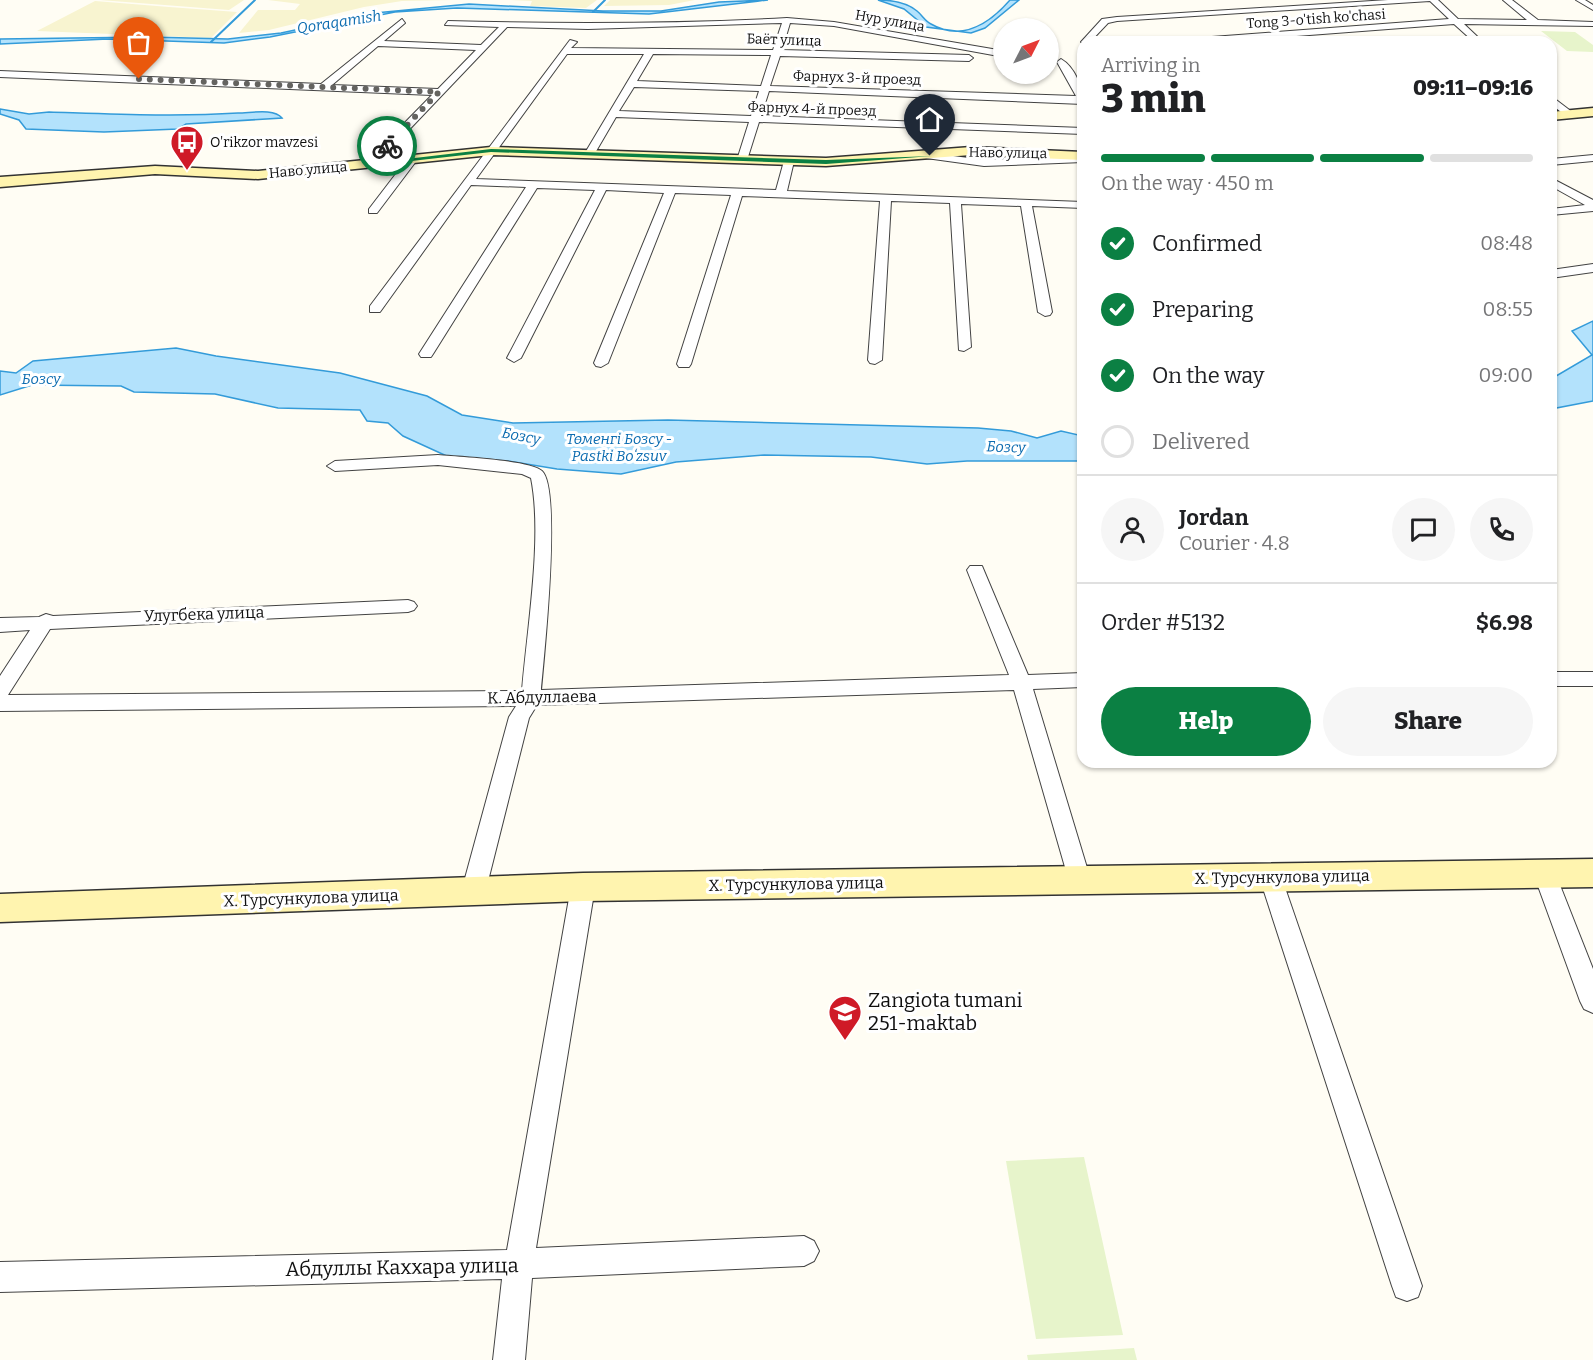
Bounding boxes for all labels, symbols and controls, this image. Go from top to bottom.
water label: Qoraqamish [296,6,383,38]
street label: Tong 3-o'tish ko'chasi [1246,6,1386,32]
street label: Нур улица [854,7,926,36]
pin [113,17,164,79]
north arrow [993,18,1059,84]
map controls [993,18,1059,84]
icon: bag [122,26,155,59]
street label: Баёт улица [746,30,822,50]
text: Arriving in [1101,53,1200,77]
street label: Фарнух 3-й проезд [793,67,922,89]
text: 09:11–09:16 [1413,74,1533,101]
text: 3 min [1101,76,1206,122]
pin [904,94,955,156]
street label: Фарнух 4-й проезд [747,98,877,120]
icon: home [913,103,946,136]
courier [357,116,417,176]
bus stop icon: O'rikzor mavzesi [169,124,205,171]
icon: bike [371,130,404,163]
place label: O'rikzor mavzesi [210,134,318,151]
street label: Наво улица [969,144,1048,162]
street label: Наво улица [268,158,348,182]
text: On the way · 450 m [1101,171,1274,195]
icon: check [1101,227,1134,260]
text: Confirmed [1152,230,1262,257]
text: 08:48 [1480,231,1533,255]
icon: check [1101,293,1134,326]
text: Preparing [1152,296,1254,323]
text: 08:55 [1483,297,1533,321]
icon: check [1101,359,1134,392]
text: On the way [1152,362,1264,389]
text: 09:00 [1479,363,1533,387]
water label: Бозсу [21,370,62,388]
water label: Бозсу [500,423,543,449]
text: Delivered [1152,428,1250,455]
water label: Төменгі Бозсу - Pastki Boʻzsuv [566,430,672,465]
water label: Бозсу [986,437,1027,457]
button: person [1101,498,1164,561]
button: chat [1392,498,1455,561]
button: phone [1470,498,1533,561]
text: Jordan [1179,504,1249,531]
text: Courier · 4.8 [1179,531,1290,555]
street label: Улугбека улица [143,602,265,626]
text: Order #5132 [1101,609,1225,636]
text: $6.98 [1476,609,1533,636]
street label: К. Абдуллаева [487,687,597,707]
button: Help [1101,687,1311,756]
button: Share [1323,687,1533,756]
street label: Х. Турсункулова улица [1194,866,1370,888]
street label: Х. Турсункулова улица [708,873,884,895]
street label: Х. Турсункулова улица [223,885,399,911]
place label: Zangiota tumani 251-maktab [868,988,1023,1035]
school or university icon: Zangiota tumani 251-maktab [827,994,863,1041]
street label: Абдуллы Каххара улица [285,1253,519,1281]

